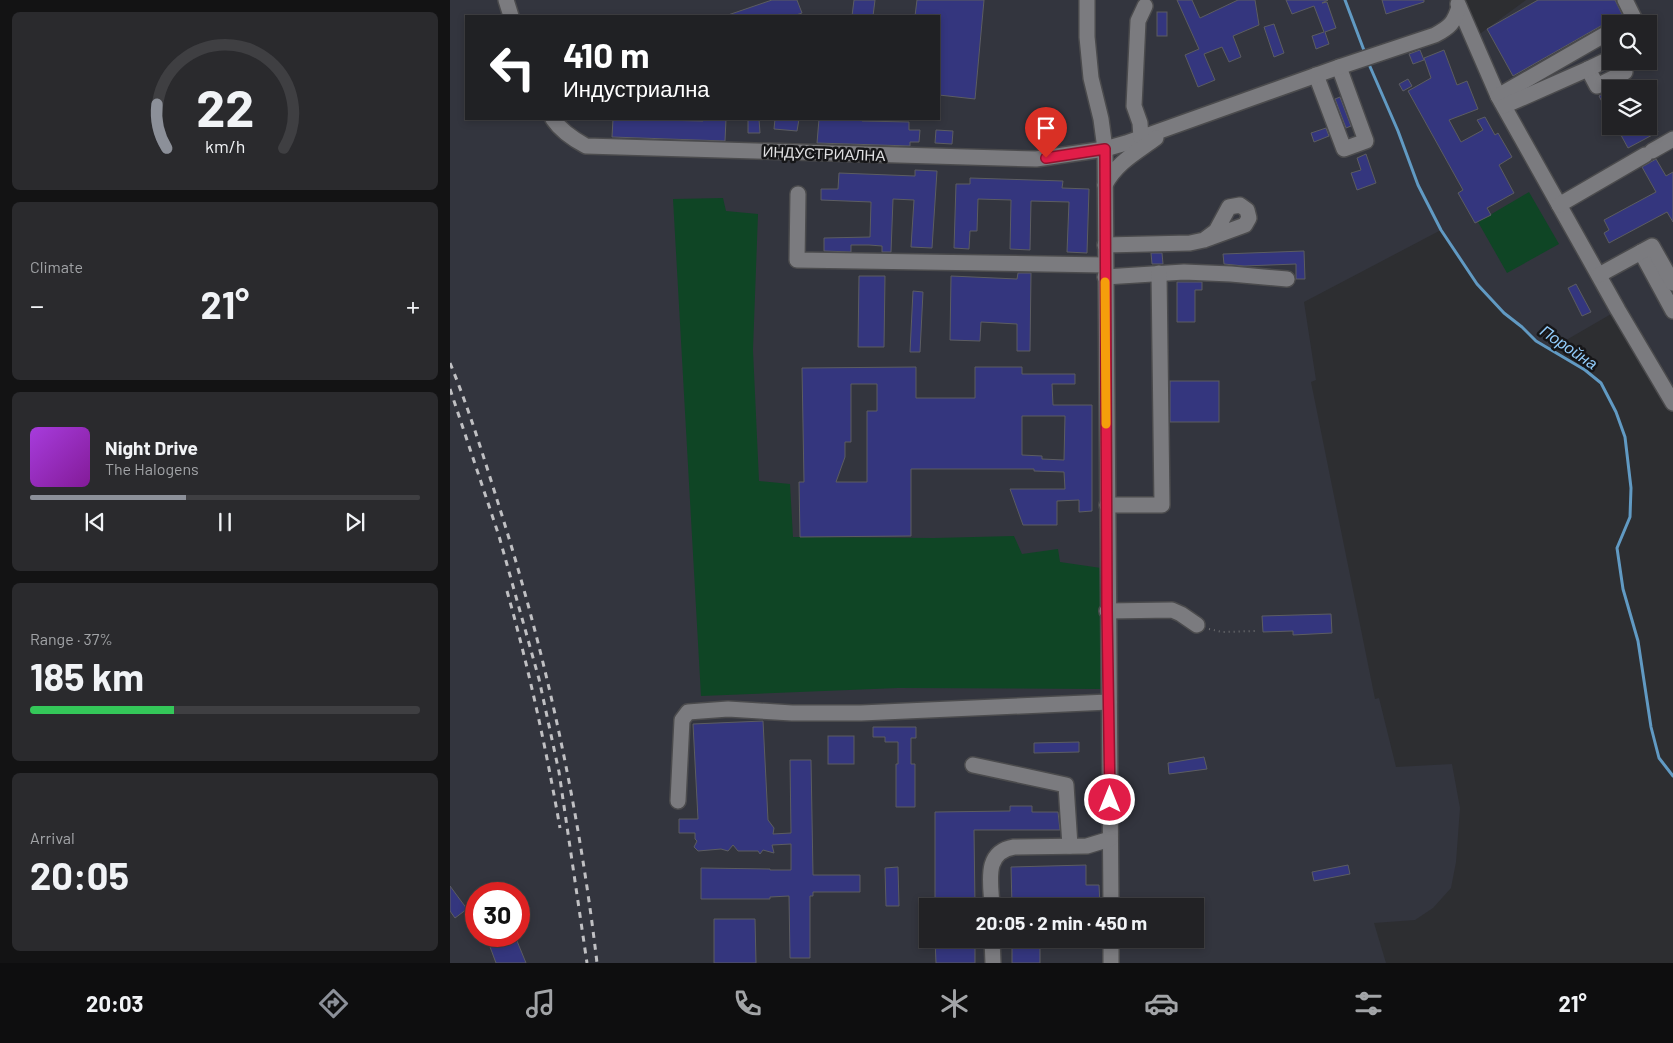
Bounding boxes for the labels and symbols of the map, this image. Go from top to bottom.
pin [1025,107,1067,158]
street label: ИНДУСТРИАЛНА [762,142,886,164]
water label: Поройна [1537,321,1602,373]
position arrow [1083,773,1135,825]
speed limit sign: 30 [465,882,530,947]

